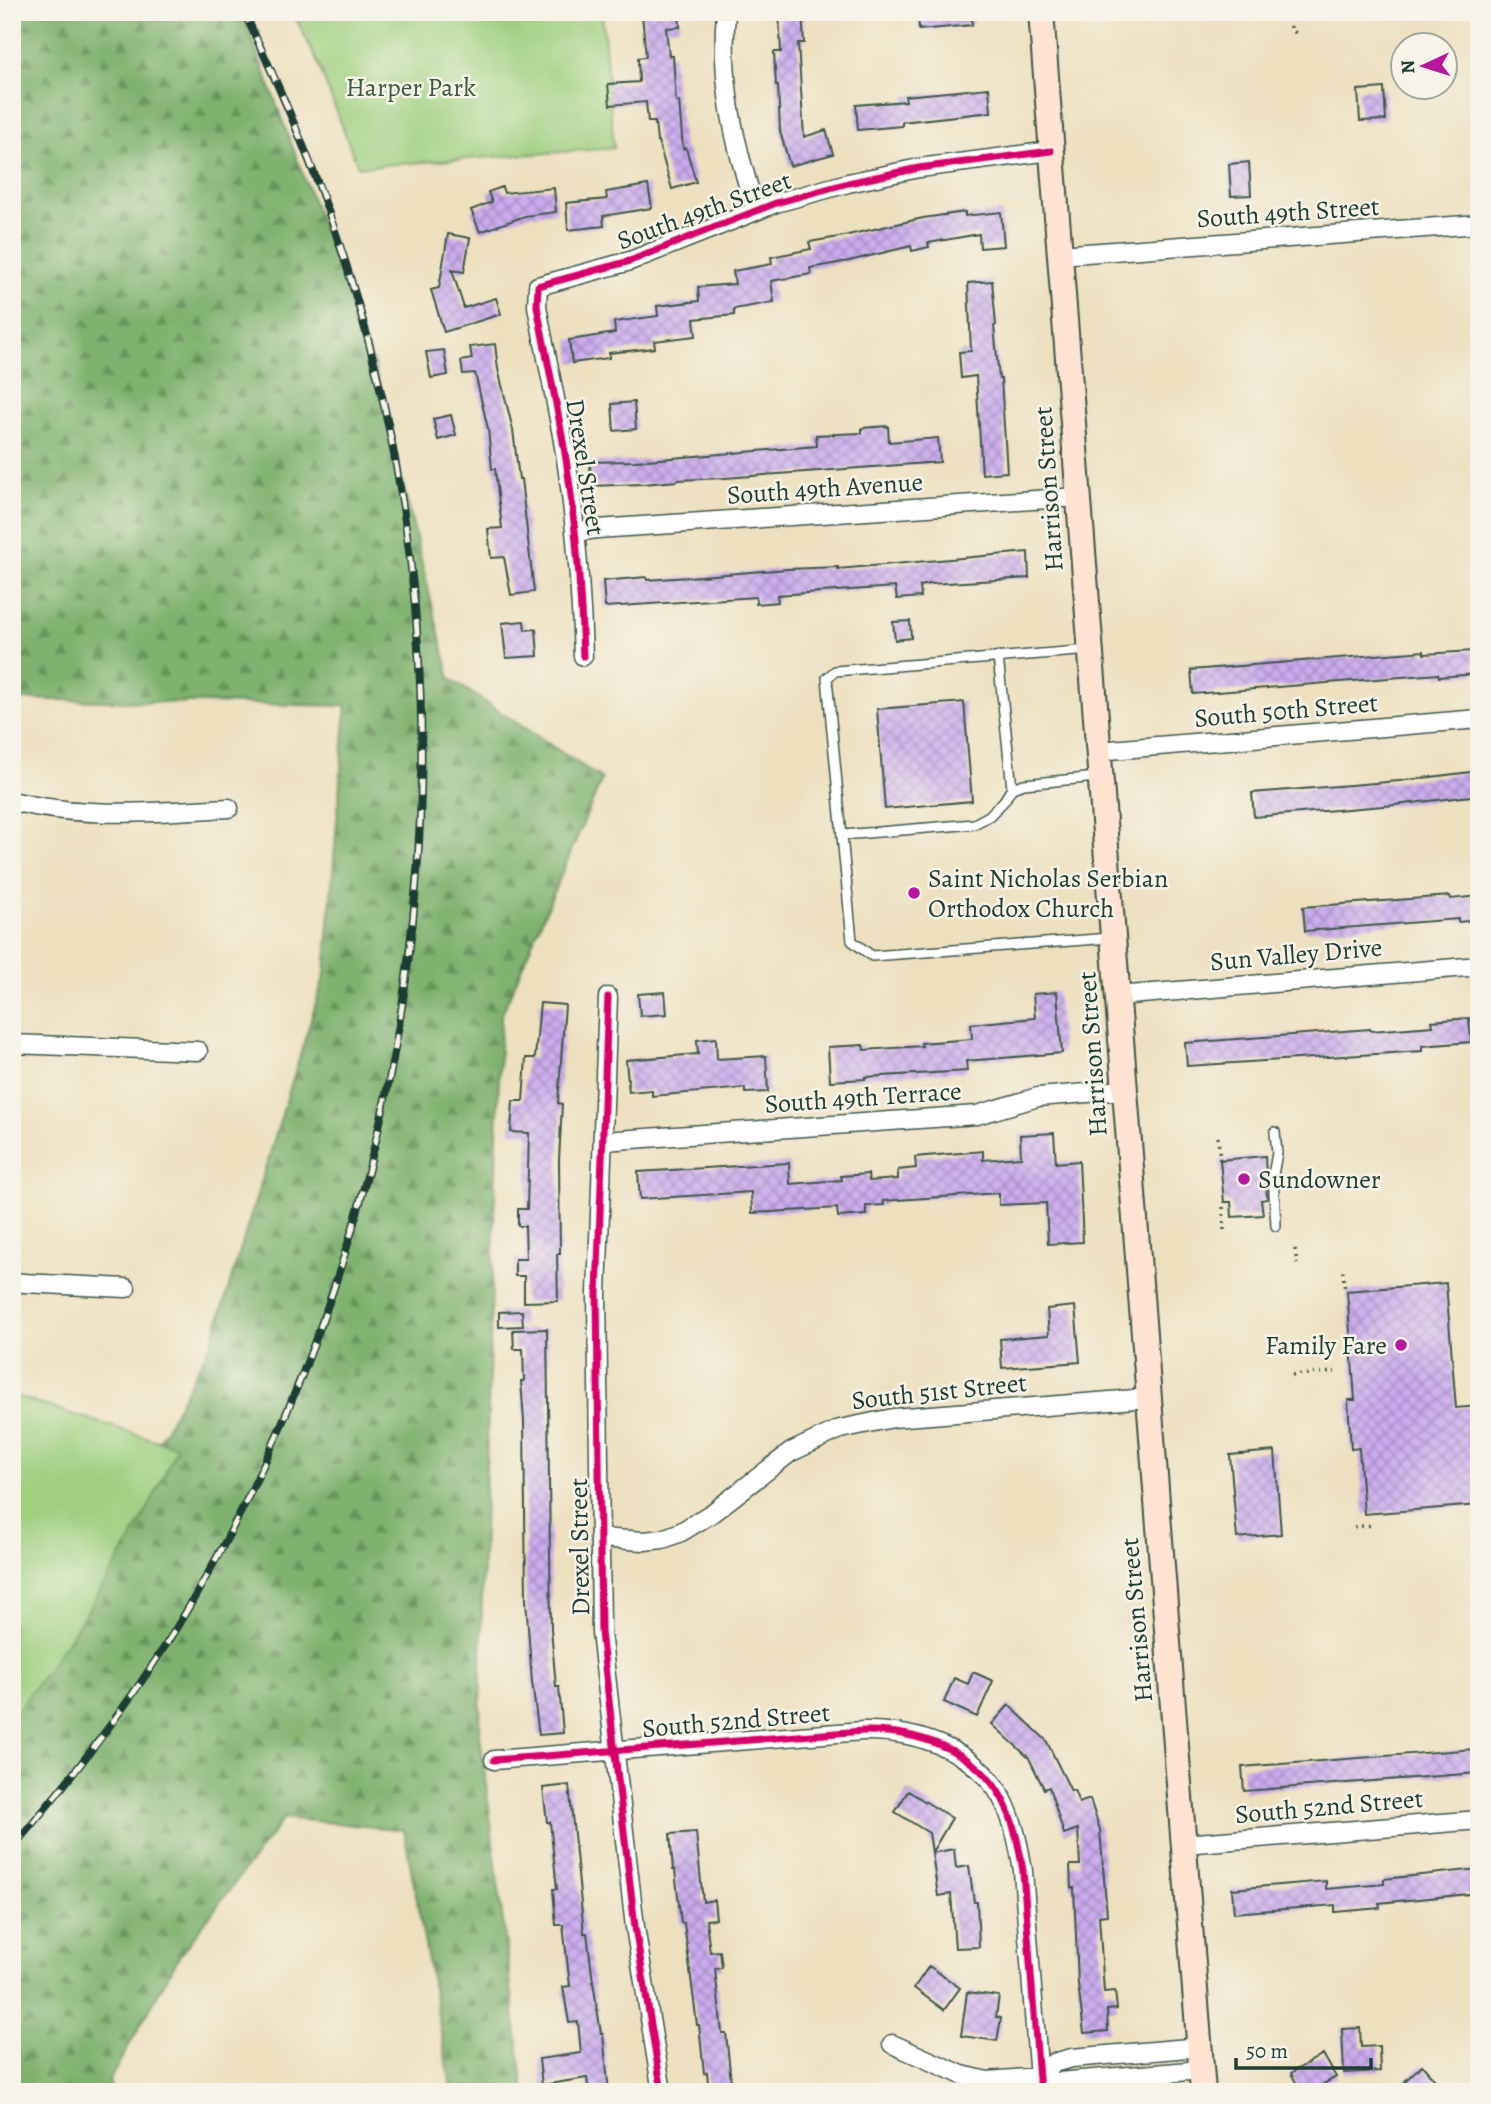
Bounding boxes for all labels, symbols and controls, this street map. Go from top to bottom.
north arrow [1390,32,1460,102]
text: N [1395,59,1421,75]
park label: Harper Park [346,70,476,105]
street label: South 49th Street [612,163,797,258]
street label: South 49th Street [1196,189,1381,236]
street label: Drexel Street [557,396,614,538]
street label: Harrison Street [1025,405,1072,573]
street label: South 49th Avenue [726,464,924,513]
street label: South 50th Street [1193,685,1380,736]
place label: Saint Nicholas Serbian Orthodox Church [928,861,1168,926]
marker: Saint Nicholas Serbian Orthodox Church [906,885,922,901]
street label: Sun Valley Drive [1209,930,1384,979]
street label: Harrison Street [1069,970,1116,1138]
street label: South 49th Terrace [763,1073,963,1122]
place label: Sundowner [1258,1162,1381,1197]
marker: Sundowner [1236,1171,1252,1187]
place label: Family Fare [1265,1328,1387,1363]
marker: Family Fare [1393,1337,1409,1353]
street label: South 51st Street [850,1365,1029,1418]
street label: Drexel Street [561,1477,598,1616]
street label: Harrison Street [1112,1536,1161,1704]
street label: South 52nd Street [641,1695,832,1746]
street label: South 52nd Street [1234,1781,1425,1832]
scale bar [1236,2027,1370,2071]
text: 50 m [1246,2037,1288,2065]

